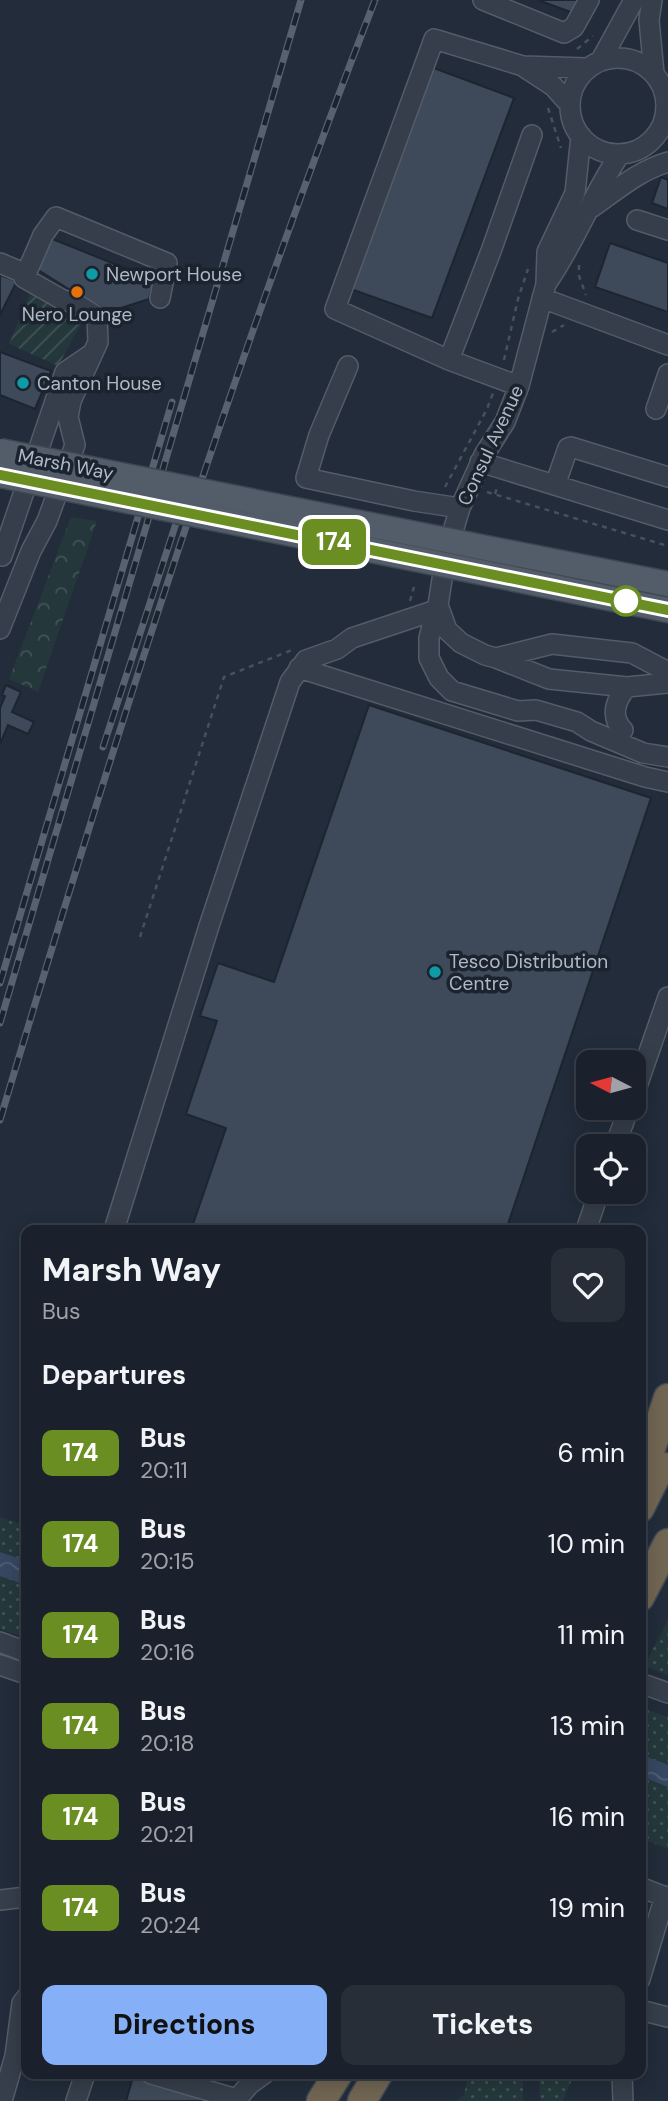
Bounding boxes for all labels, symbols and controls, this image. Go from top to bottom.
place label: Newport House [106,262,242,287]
marker: Newport House [84,266,100,282]
marker: Nero Lounge [69,284,85,300]
place label: Nero Lounge [22,302,132,327]
place label: Canton House [37,371,162,396]
marker: Canton House [15,375,31,391]
street label: Consul Avenue [452,381,529,509]
street label: Marsh Way [16,443,116,486]
line badge: 174 [294,519,374,565]
text: 174 [316,526,352,557]
unlabelled marker [611,586,641,616]
place label: Tesco Distribution Centre [449,949,608,996]
marker: Tesco Distribution Centre [427,964,443,980]
north arrow [576,1050,646,1120]
map controls [576,1050,646,1204]
button: locate [576,1134,646,1204]
text: Marsh Way [42,1248,221,1291]
button: heart [551,1248,625,1322]
text: Bus [42,1296,81,1326]
text: Departures [42,1358,186,1392]
text: Bus [140,1421,186,1455]
text: 6 min [557,1436,625,1470]
text: 174 [63,1437,98,1468]
text: 20:11 [140,1455,188,1485]
text: Bus [140,1512,186,1546]
text: 10 min [548,1527,625,1561]
text: 174 [63,1528,98,1559]
text: 20:15 [140,1546,195,1576]
text: Bus [140,1603,186,1637]
text: 11 min [558,1618,625,1652]
text: 174 [63,1619,98,1650]
text: 20:16 [140,1637,195,1667]
text: Bus [140,1694,186,1728]
text: 13 min [550,1709,625,1743]
text: 174 [63,1710,98,1741]
text: 20:18 [140,1728,195,1758]
text: Bus [140,1785,186,1819]
text: 16 min [549,1800,625,1834]
text: 174 [63,1801,98,1832]
text: 20:21 [140,1819,194,1849]
text: Bus [140,1876,186,1910]
text: 19 min [549,1891,625,1925]
text: 174 [63,1892,98,1923]
text: 20:24 [140,1910,200,1940]
button: Directions [42,1985,327,2065]
button: Tickets [341,1985,625,2065]

